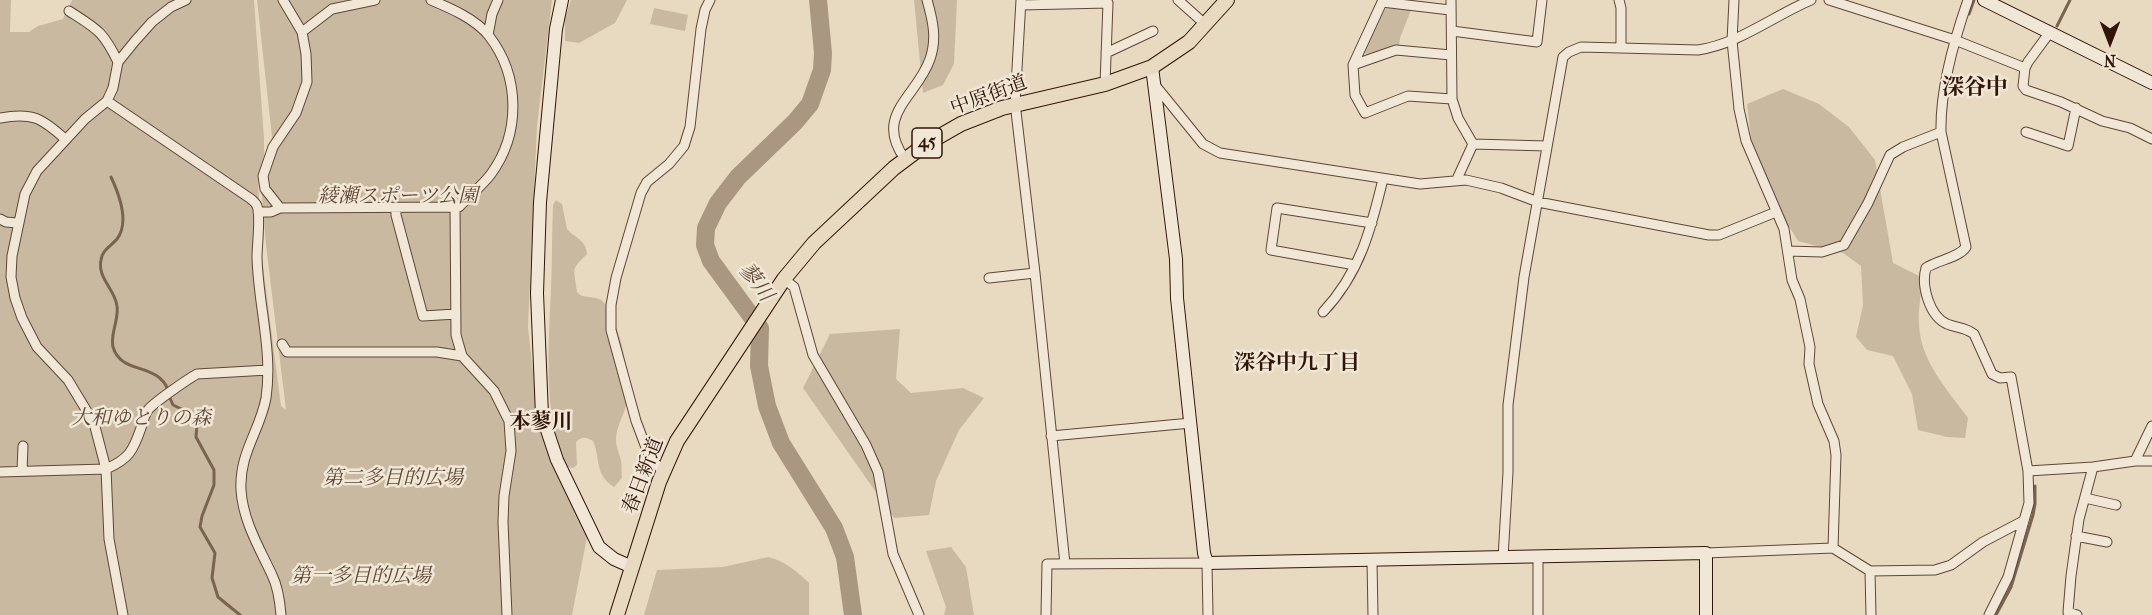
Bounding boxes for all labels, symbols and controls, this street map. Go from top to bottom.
north arrow [2080,12,2140,72]
text: N [2104,51,2116,70]
street label: 中原街道 [947,71,1031,121]
district label: 深谷中 [1942,76,2008,102]
road number: 45 [912,128,942,158]
park label: 綾瀬スポーツ公園 [318,185,478,209]
water label: 蓼川 [732,259,778,307]
district label: 深谷中九丁目 [1234,351,1360,377]
park label: 大和ゆとりの森 [71,407,211,431]
district label: 本蓼川 [510,410,572,436]
street label: 春日新道 [618,434,670,518]
park label: 第二多目的広場 [323,467,463,491]
park label: 第一多目的広場 [291,565,431,589]

